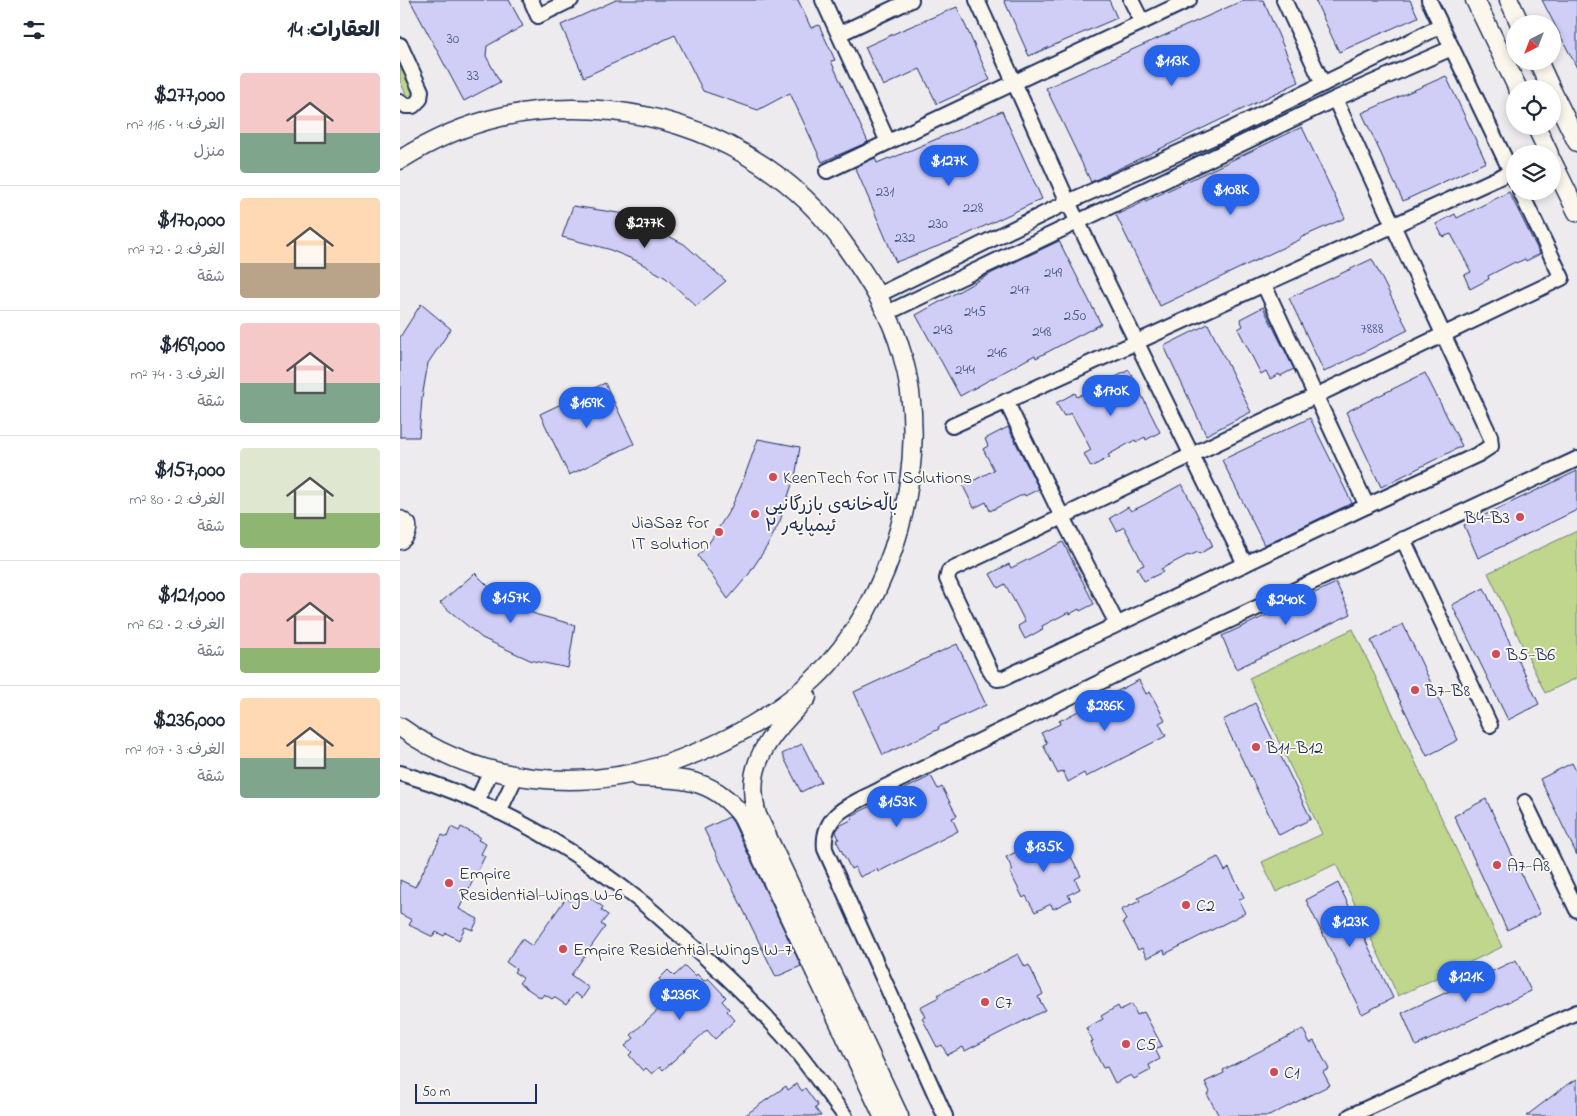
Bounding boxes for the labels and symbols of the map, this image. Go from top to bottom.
north arrow [1506,15,1561,70]
house number: 30 [447,28,460,50]
pin: $113K [1137,44,1207,87]
house number: 33 [467,65,479,87]
pin: $127K [914,144,984,187]
pin: $108K [1196,174,1266,216]
house number: 231 [876,181,894,203]
house number: 228 [963,197,984,219]
pin: $277K [610,206,680,249]
house number: 230 [928,213,949,235]
house number: 232 [894,227,916,249]
house number: 249 [1044,262,1063,284]
house number: 247 [1010,279,1030,301]
house number: 245 [964,301,987,323]
house number: 250 [1064,305,1087,327]
house number: 7888 [1360,318,1384,340]
house number: 243 [933,319,953,341]
house number: 248 [1032,321,1052,343]
house number: 246 [987,342,1008,364]
house number: 244 [955,359,975,381]
pin: $170K [1076,374,1146,417]
pin: $169K [552,386,622,429]
place label: KeenTech for IT Solutions [783,466,972,492]
marker: KeenTech for IT Solutions [767,471,779,483]
place label: باڵەخانەی بازرگانیی ئیمپایەر ٣ [765,491,898,540]
place label: B4-B3 [1463,506,1510,532]
marker: باڵەخانەی بازرگانیی ئیمپایەر ٣ [749,508,761,520]
place label: JiaSaz for IT solution [631,511,709,558]
marker: B4-B3 [1514,511,1526,523]
marker: JiaSaz for IT solution [713,526,725,538]
pin: $157K [476,582,546,624]
pin: $240K [1251,584,1321,626]
place label: B5-B6 [1505,643,1555,669]
marker: B5-B6 [1490,648,1502,660]
place label: B7-B8 [1424,679,1470,705]
marker: B7-B8 [1409,684,1421,696]
pin: $286K [1070,690,1140,732]
place label: B11-B12 [1265,736,1323,762]
marker: B11-B12 [1250,741,1262,753]
pin: $153K [862,786,932,828]
pin: $135K [1009,830,1079,873]
place label: A7-A8 [1507,854,1550,880]
marker: A7-A8 [1491,859,1503,871]
place label: Empire Residential-Wings W-6 [459,862,623,910]
marker: Empire Residential-Wings W-6 [443,877,455,889]
place label: C2 [1196,894,1215,920]
marker: C2 [1180,899,1192,911]
pin: $123K [1315,906,1385,948]
place label: Empire Residential-Wings W-7 [573,938,793,965]
marker: Empire Residential-Wings W-7 [557,943,569,955]
pin: $121K [1431,960,1501,1003]
pin: $236K [645,978,715,1021]
place label: C7 [995,991,1013,1017]
marker: C7 [979,996,991,1008]
place label: C5 [1136,1033,1156,1059]
marker: C5 [1120,1038,1132,1050]
place label: C1 [1284,1061,1300,1087]
marker: C1 [1268,1066,1280,1078]
scale bar [415,1081,538,1104]

